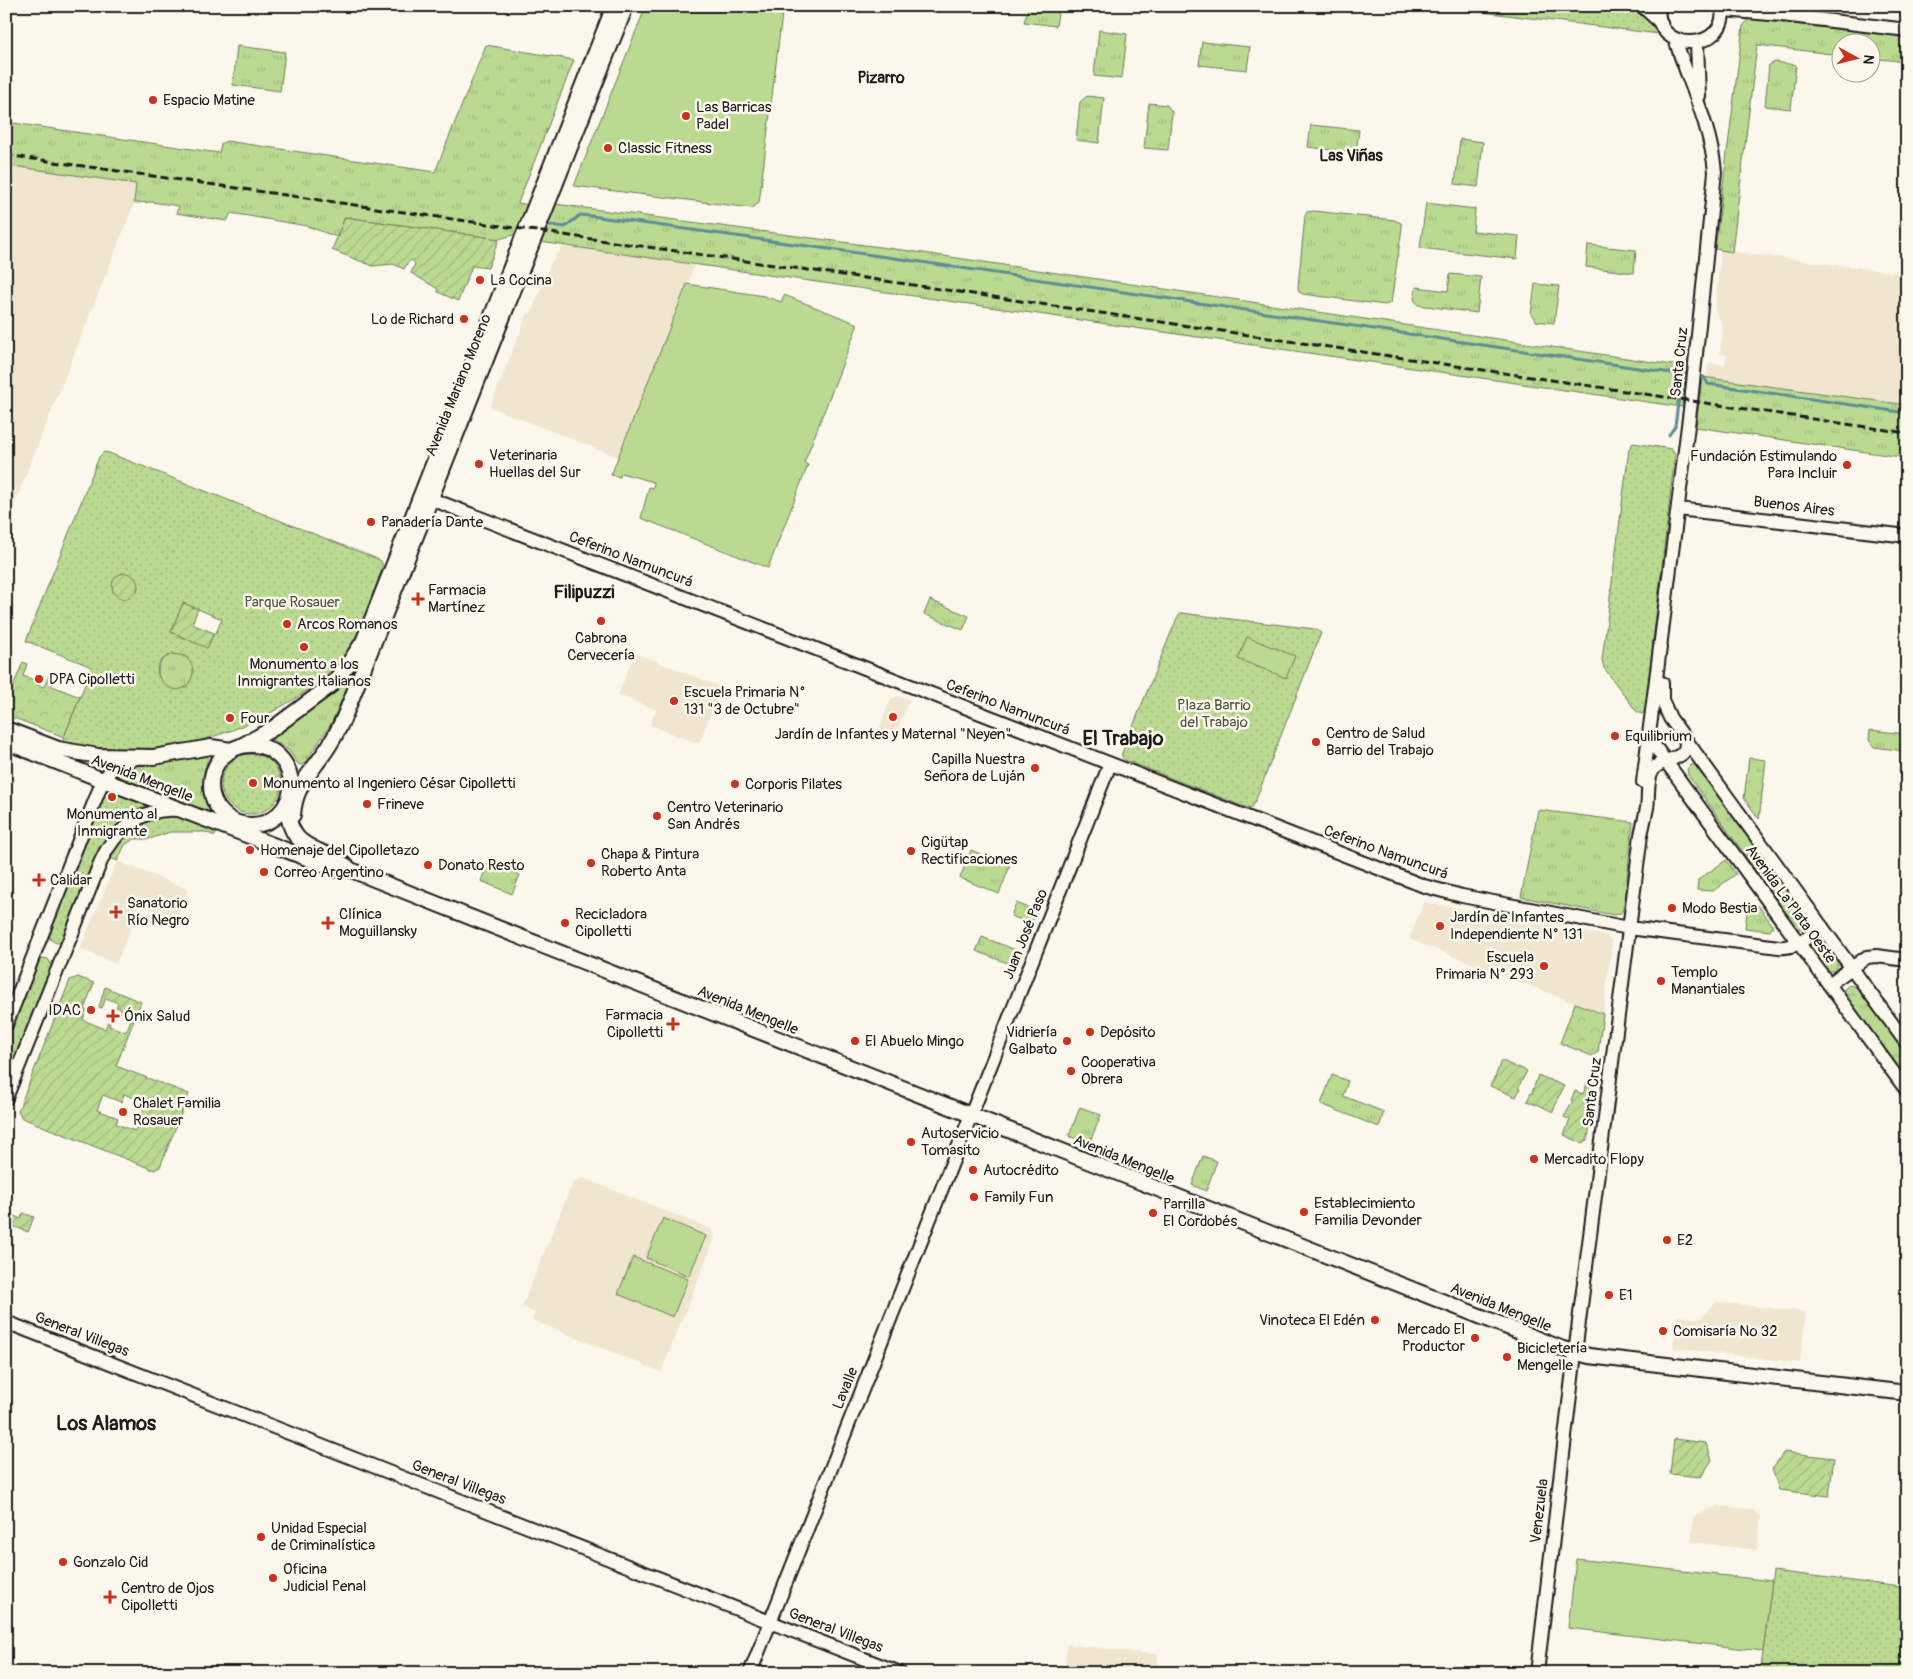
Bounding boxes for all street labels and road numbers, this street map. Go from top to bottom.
street label: Avenida Mariano Moreno [421,311,496,459]
street label: Santa Cruz [1666,326,1693,398]
street label: Buenos Aires [1752,492,1836,521]
street label: Ceferino Namuncurá [566,527,695,592]
street label: Ceferino Namuncurá [943,675,1072,740]
street label: Avenida Mengelle [88,750,196,807]
street label: Ceferino Namuncurá [1321,821,1451,884]
street label: Avenida La Plata Oeste [1741,841,1840,968]
street label: Juan José Paso [999,886,1052,982]
street label: Avenida Mengelle [695,982,802,1040]
street label: Santa Cruz [1579,1056,1606,1128]
street label: Avenida Mengelle [1071,1131,1178,1189]
street label: Avenida Mengelle [1448,1279,1555,1337]
street label: General Villegas [32,1308,132,1361]
street label: Lavalle [828,1364,863,1412]
street label: General Villegas [409,1456,509,1509]
street label: Venezuela [1526,1477,1553,1545]
street label: General Villegas [786,1604,886,1657]

